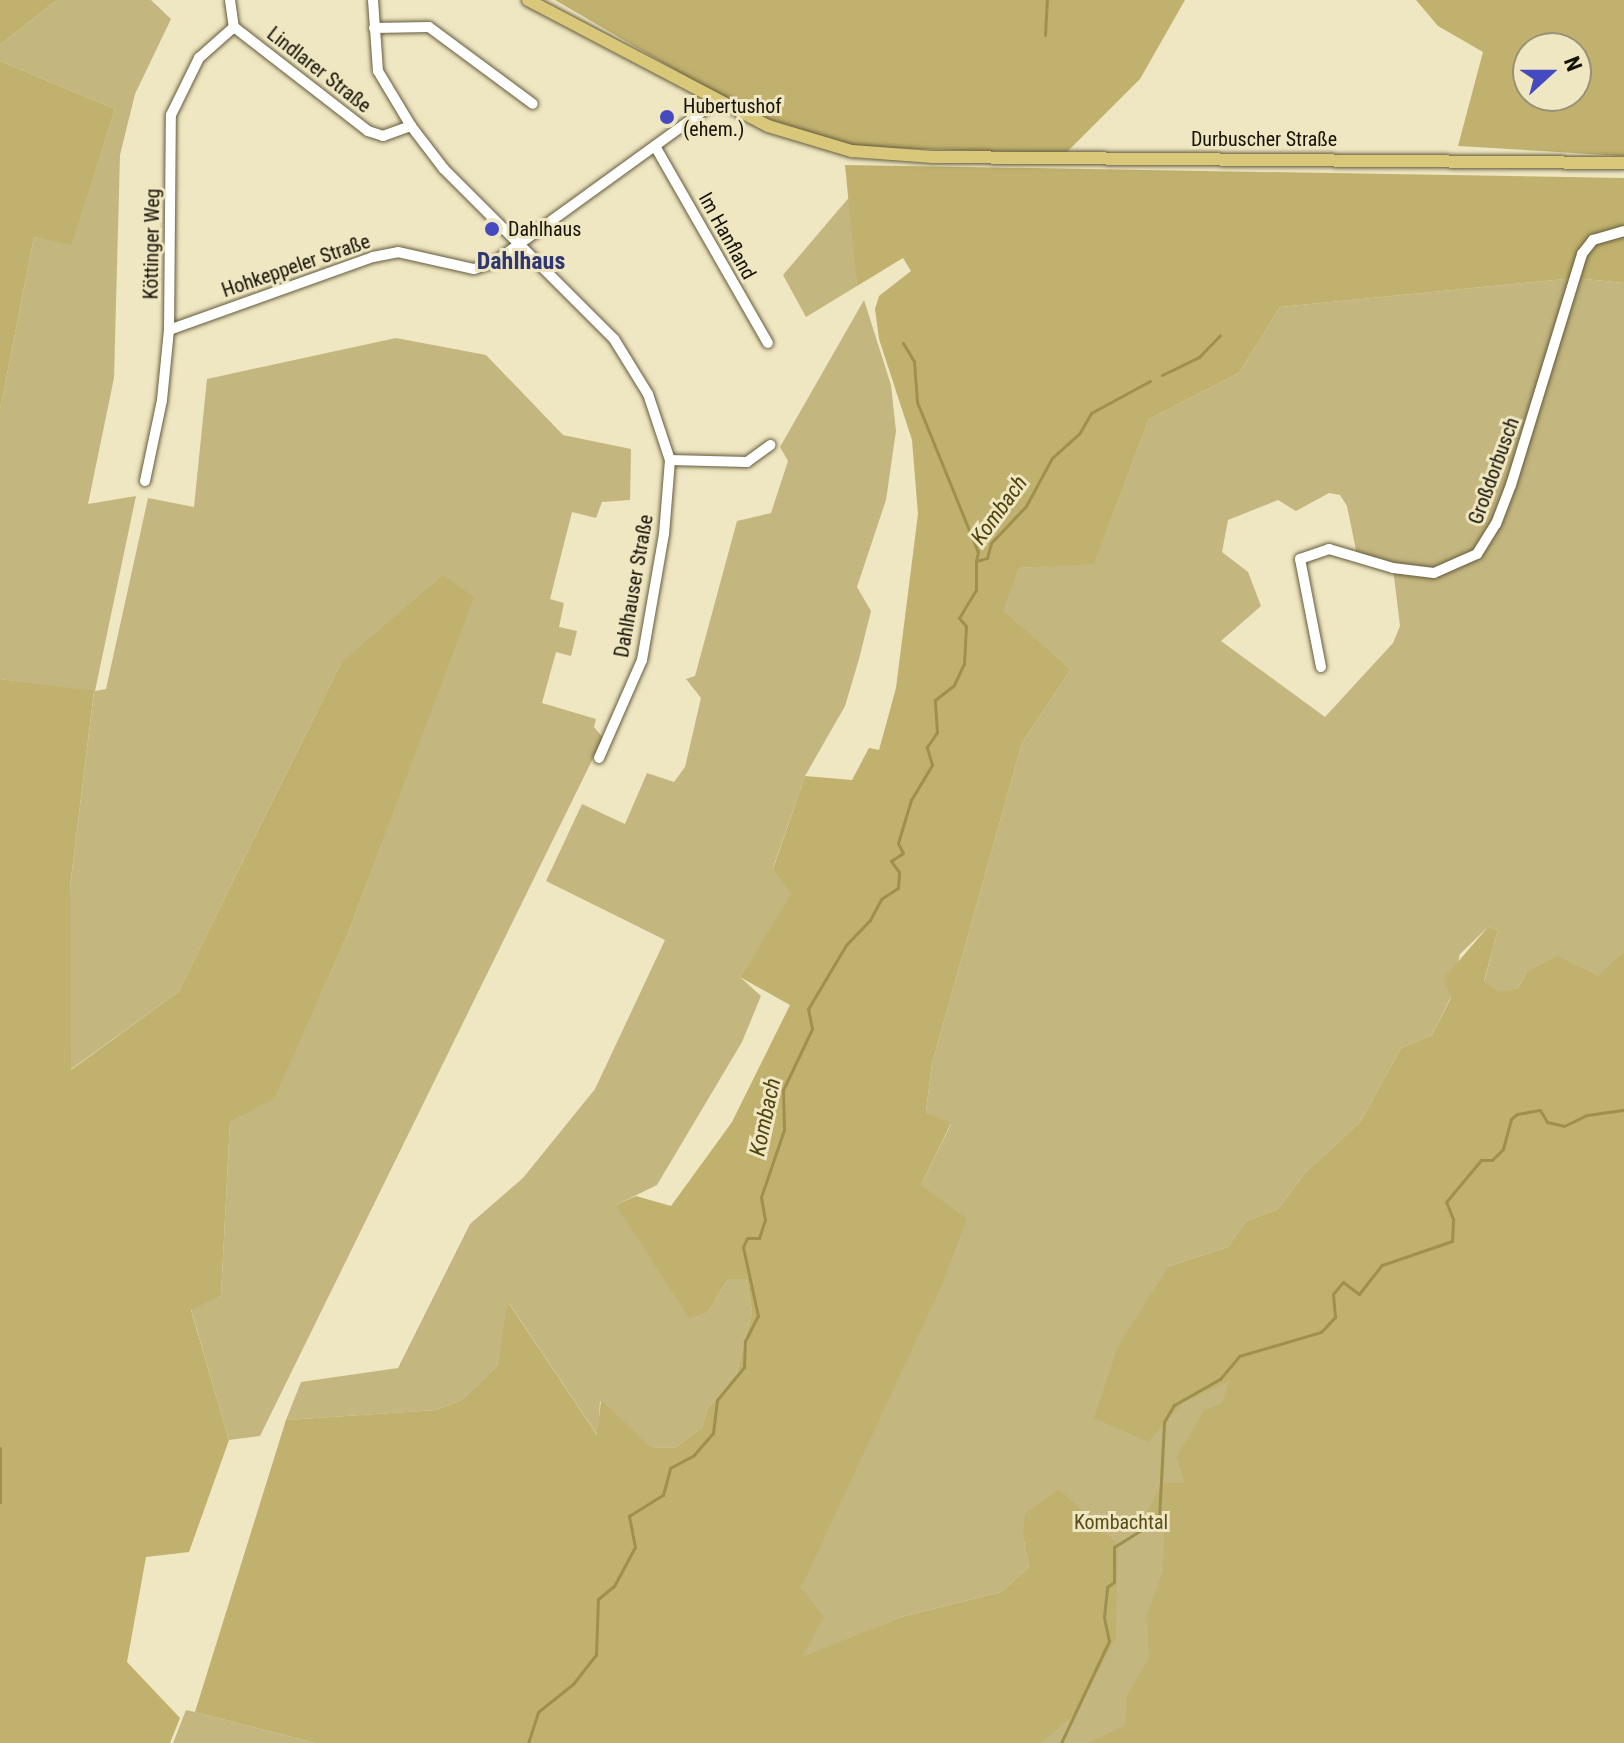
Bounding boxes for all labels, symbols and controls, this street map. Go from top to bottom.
street label: Lindlarer Straße [262,22,376,118]
north arrow [1512,32,1592,112]
text: N [1559,53,1587,75]
place label: Hubertushof (ehem.) [683,94,782,141]
marker: Hubertushof (ehem.) [658,108,676,126]
street label: Durbuscher Straße [1191,127,1337,151]
street label: Köttinger Weg [139,188,165,300]
street label: Im Hanfland [693,188,761,284]
place label: Dahlhaus [508,217,581,241]
marker: Dahlhaus [483,220,501,238]
street label: Hohkeppeler Straße [219,229,373,303]
district label: Dahlhaus [477,248,565,276]
street label: Großdorbusch [1464,414,1524,528]
water label: Kombach [965,470,1033,550]
street label: Dahlhauser Straße [610,513,658,659]
water label: Kombach [744,1076,786,1158]
park label: Kombachtal [1074,1510,1168,1534]

